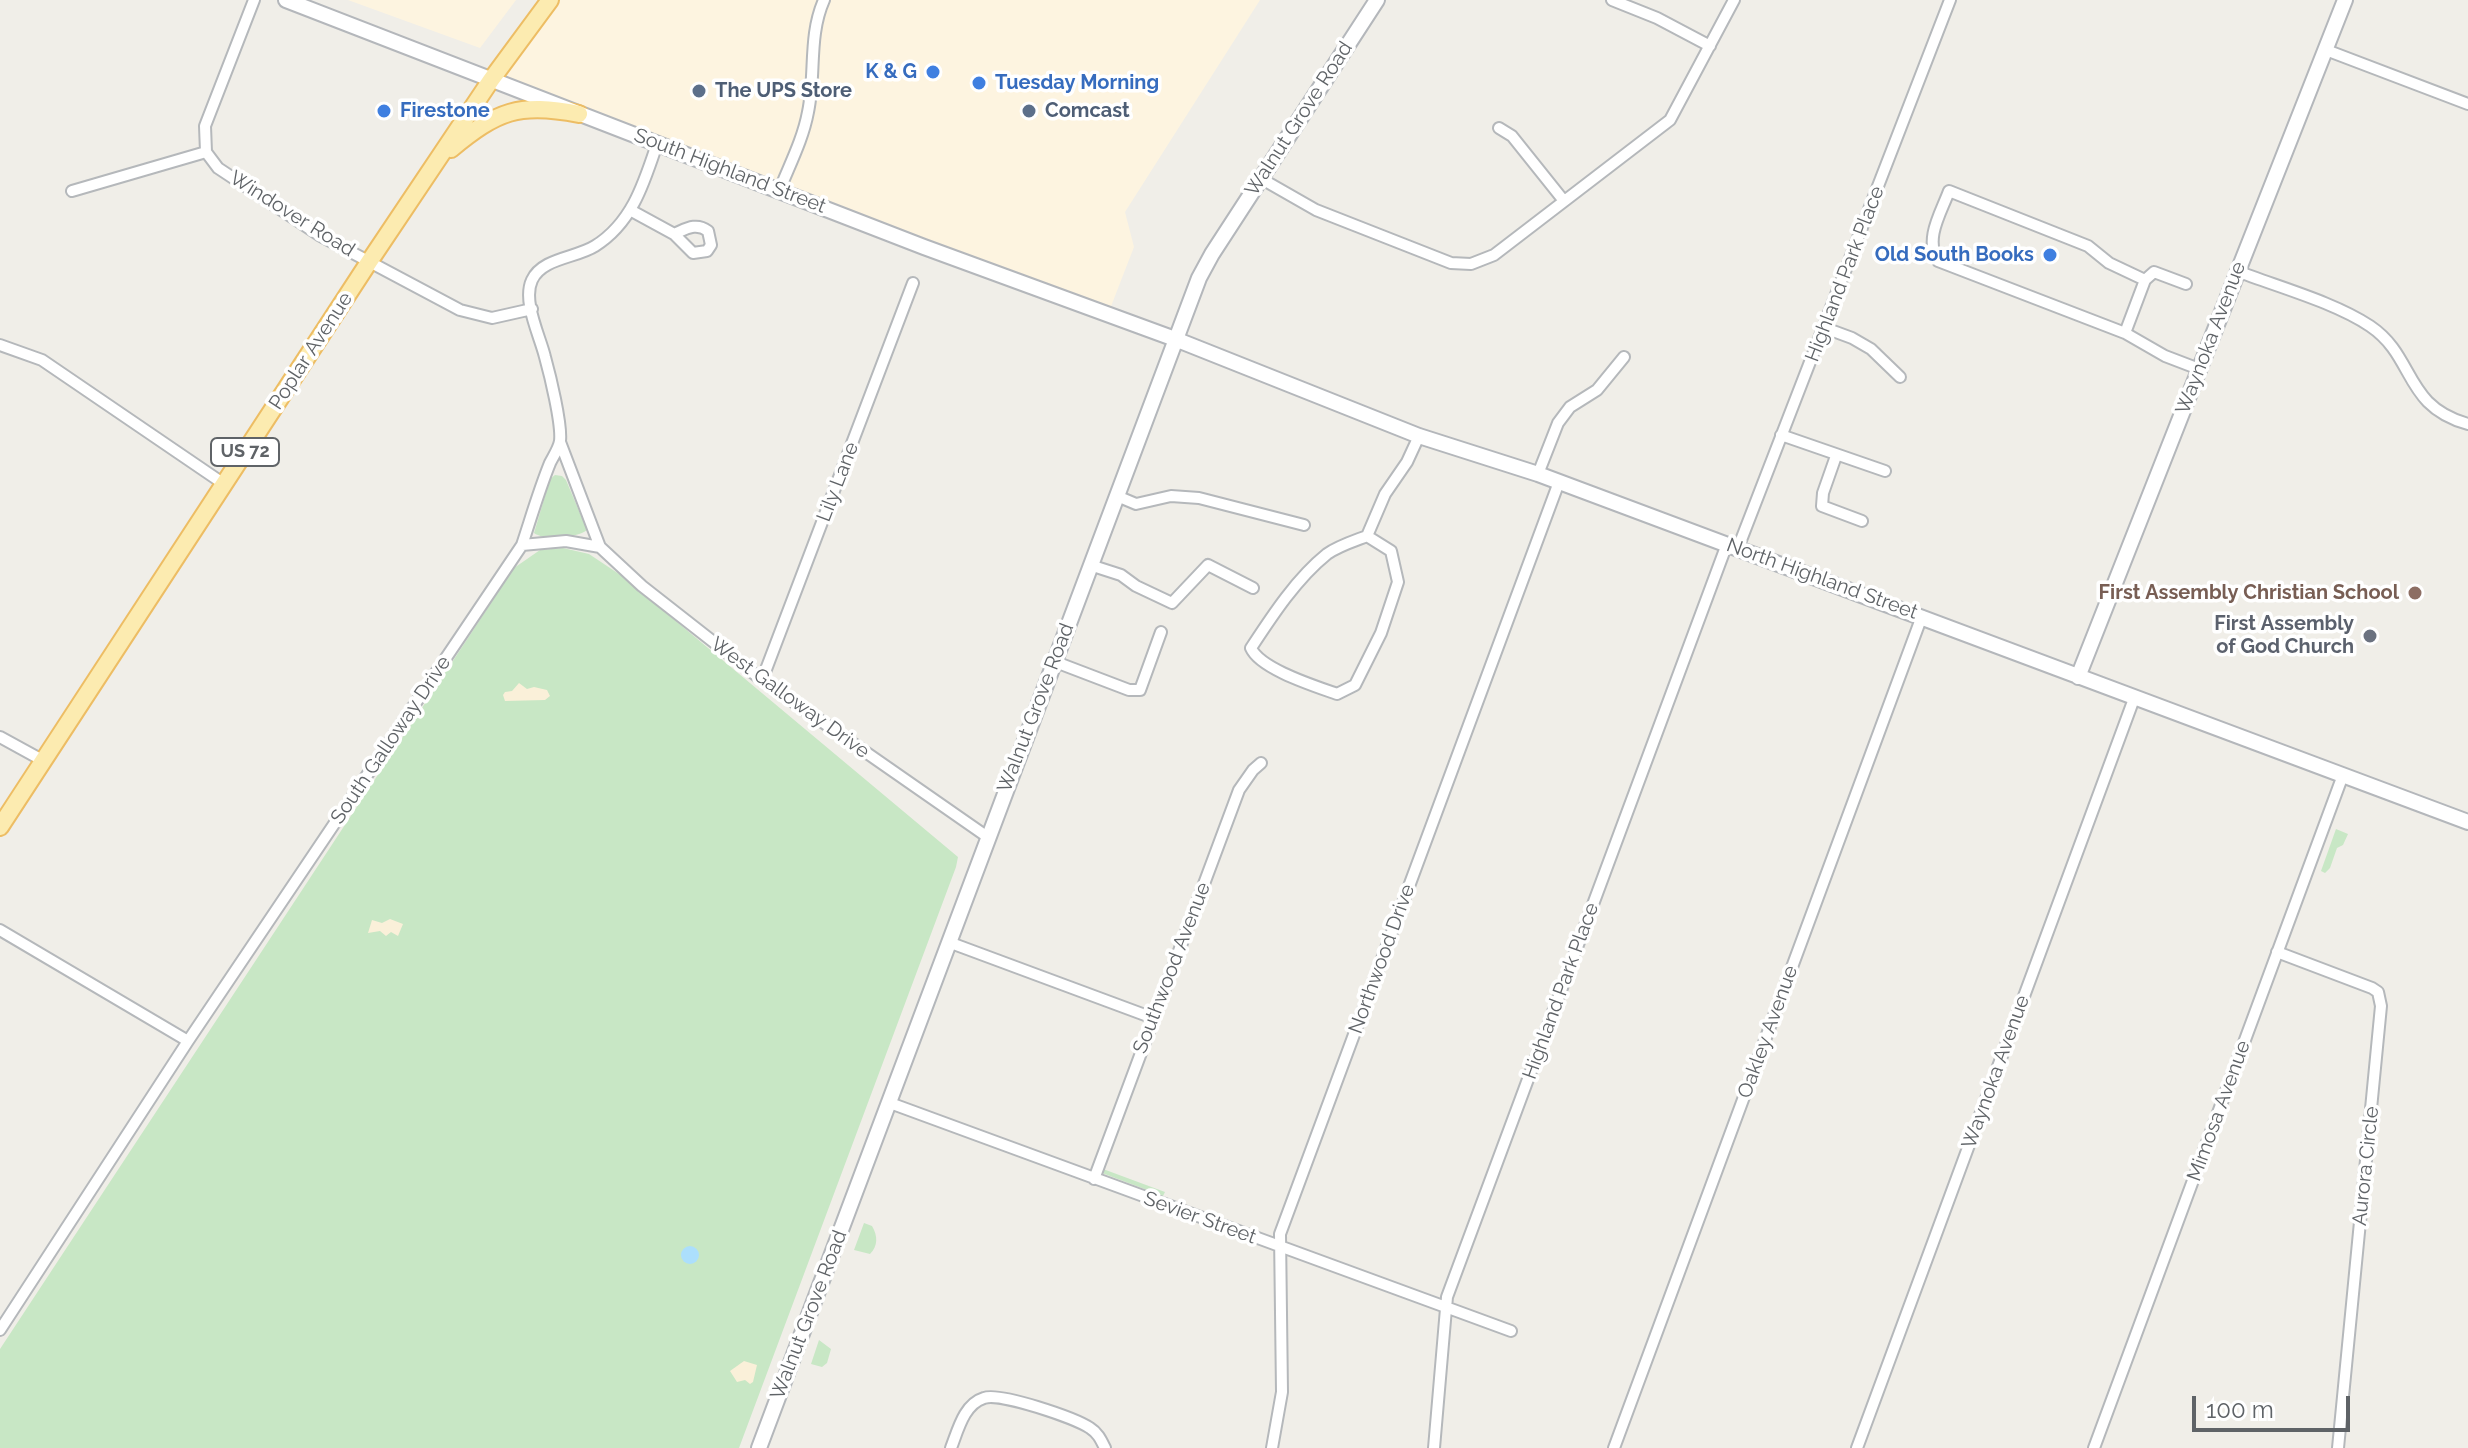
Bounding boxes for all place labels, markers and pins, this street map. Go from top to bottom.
place label: K & G [865,60,917,84]
marker: K & G [924,63,942,81]
place label: Tuesday Morning [995,71,1159,95]
marker: Tuesday Morning [970,74,988,92]
place label: The UPS Store [715,79,852,103]
marker: The UPS Store [690,82,708,100]
place label: Firestone [400,99,490,123]
place label: Comcast [1045,99,1130,123]
marker: Firestone [375,102,393,120]
marker: Comcast [1020,102,1038,120]
place label: Old South Books [1875,243,2034,267]
marker: Old South Books [2041,246,2059,264]
place label: First Assembly Christian School [2099,581,2399,605]
marker: First Assembly Christian School [2406,584,2424,602]
place label: First Assembly of God Church [2214,612,2354,659]
marker: First Assembly of God Church [2361,627,2379,645]

